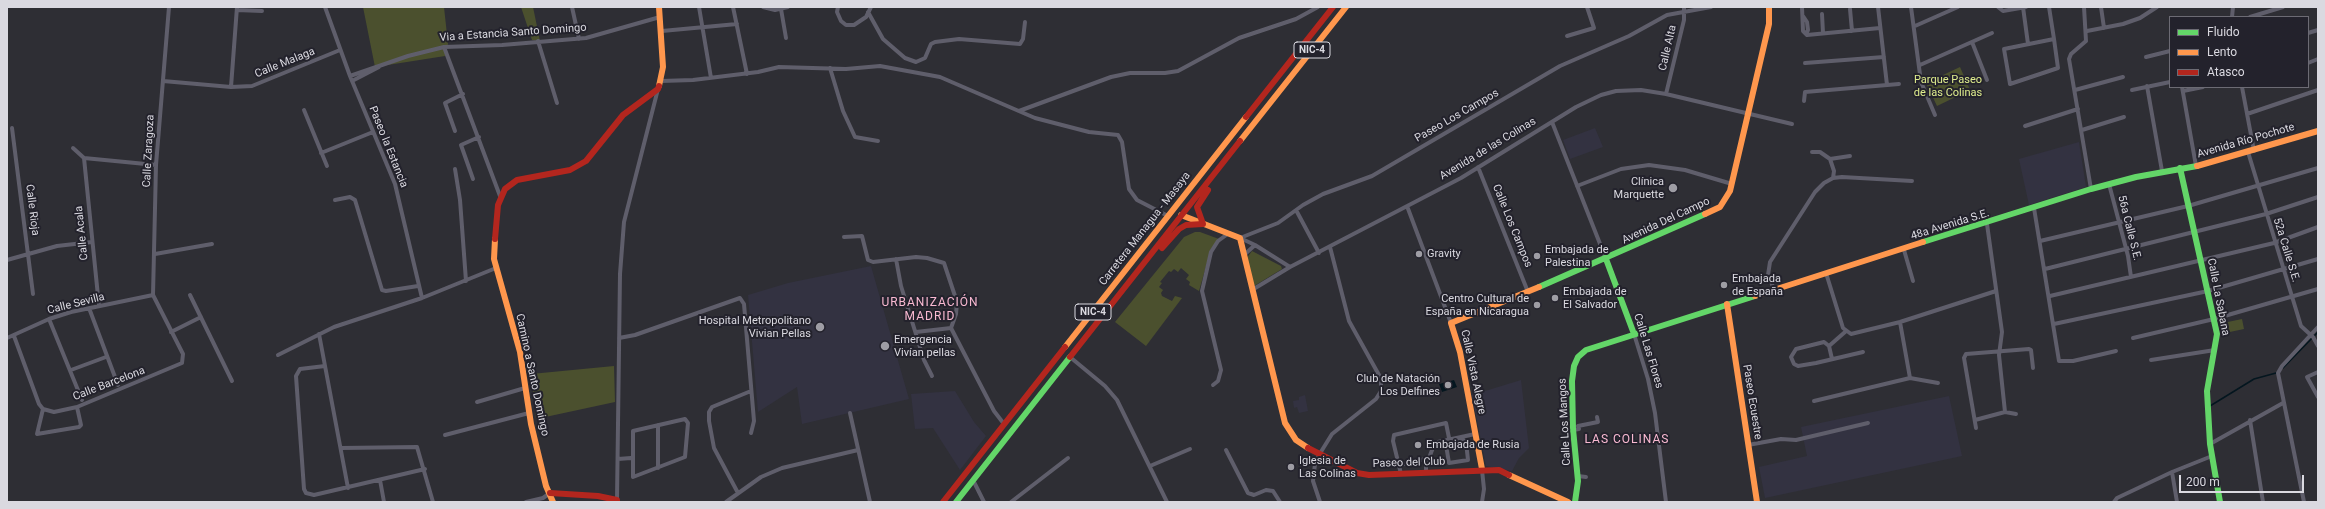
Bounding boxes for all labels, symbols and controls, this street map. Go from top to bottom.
legend [2169,16,2309,88]
street label: Via a Estancia Santo Domingo [439,21,587,45]
street label: Calle Alta [1656,24,1680,72]
text: Fluido [2207,25,2240,39]
road number: NIC-4 [1294,42,1330,58]
street label: Calle Malaga [253,45,317,81]
text: Lento [2207,45,2237,59]
text: Atasco [2207,65,2245,79]
park label: Parque Paseo de las Colinas [1914,73,1982,99]
street label: Paseo Los Campos [1413,87,1501,145]
street label: Paseo la Estancia [366,104,410,190]
street label: Calle Zaragoza [141,114,157,188]
street label: Avenida de las Colinas [1437,115,1539,183]
street label: Avenida Río Pochote [2196,121,2296,161]
street label: Carretera Managua - Masaya [1097,170,1193,288]
place label: Clínica Marquette [1614,175,1664,201]
street label: Calle Los Campos [1489,182,1535,270]
marker: Clínica Marquette [1667,182,1679,194]
street label: Calle Rioja [22,184,42,236]
street label: 56a Calle S.E. [2115,194,2143,262]
street label: Avenida Del Campo [1620,195,1712,247]
street label: Calle Acala [73,205,91,261]
street label: 48a Avenida S.E. [1909,207,1991,243]
street label: 52a Calle S.E. [2270,216,2302,284]
place label: Embajada de Palestina [1545,243,1609,269]
place label: Gravity [1427,247,1461,261]
marker: Gravity [1414,249,1424,259]
marker: Embajada de Palestina [1532,251,1542,261]
street label: Calle La Sabana [2204,257,2232,337]
place label: Embajada de España [1732,272,1783,298]
marker: Embajada de España [1719,280,1729,290]
place label: Embajada de El Salvador [1563,285,1627,311]
street label: Calle Sevilla [46,290,106,318]
place label: Centro Cultural de España en Nicaragua [1426,292,1529,318]
marker: Embajada de El Salvador [1550,293,1560,303]
district label: URBANIZACIÓN MADRID [881,296,979,324]
marker: Centro Cultural de España en Nicaragua [1532,300,1542,310]
road number: NIC-4 [1075,304,1111,320]
street label: Calle Las Flores [1630,312,1666,390]
street label: Camino a Santo Domingo [513,313,551,437]
place label: Hospital Metropolitano Vivian Pellas [699,314,811,340]
marker: Hospital Metropolitano Vivian Pellas [814,321,826,333]
street label: Calle Vista Alegre [1458,329,1488,415]
place label: Emergencia Vivían pellas [894,333,956,359]
marker: Emergencia Vivían pellas [879,340,891,352]
street label: Paseo Ecuestre [1740,363,1764,441]
street label: Calle Barcelona [71,364,147,404]
place label: Club de Natación Los Delfines [1356,372,1440,398]
street label: Calle Los Mangos [1556,378,1574,466]
marker: Club de Natación Los Delfines [1443,380,1453,390]
district label: LAS COLINAS [1585,433,1669,447]
place label: Embajada de Rusia [1426,438,1520,452]
marker: Embajada de Rusia [1413,440,1423,450]
place label: Iglesia de Las Colinas [1299,454,1356,480]
street label: Paseo del Club [1372,455,1446,471]
marker: Iglesia de Las Colinas [1286,462,1296,472]
scale bar [2181,467,2306,493]
text: 200 m [2186,475,2220,489]

